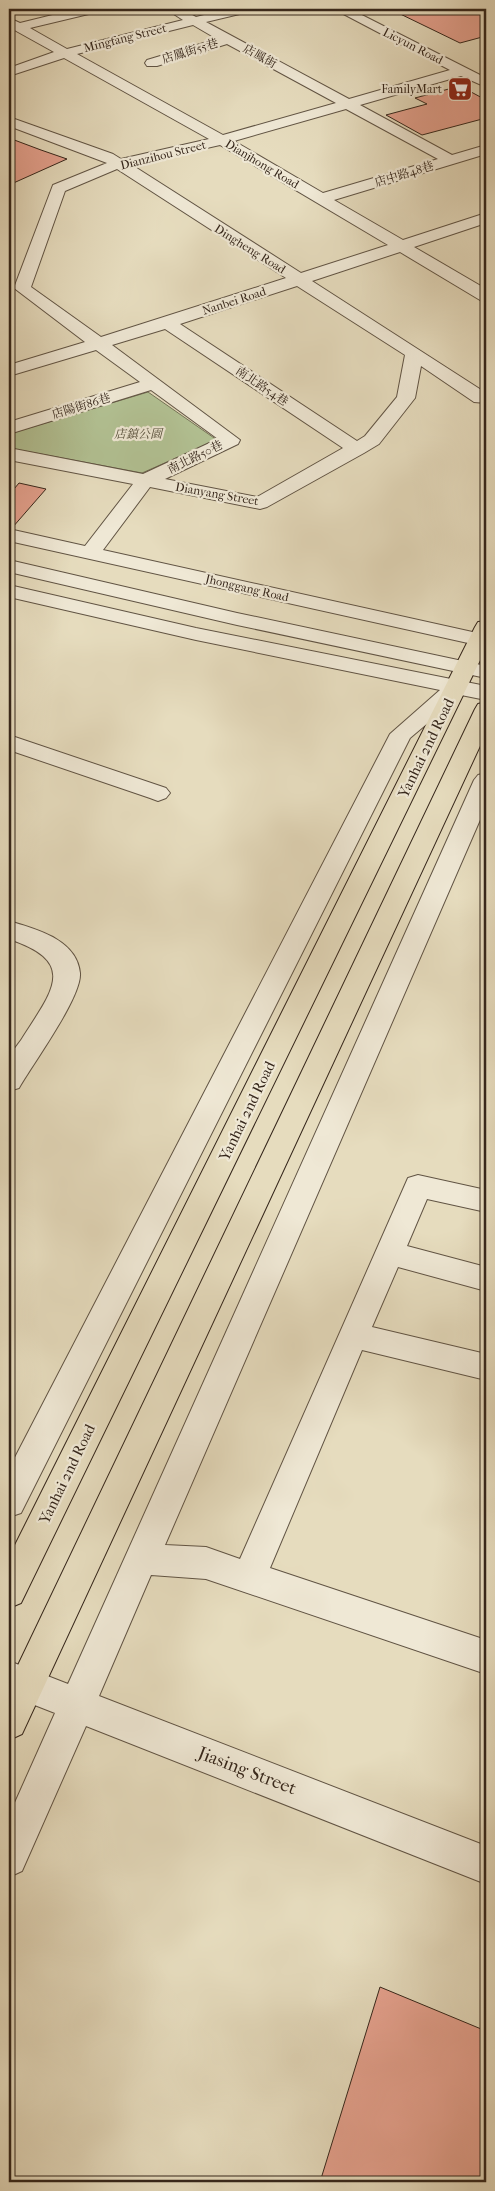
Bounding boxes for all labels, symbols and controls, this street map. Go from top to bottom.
street label: Mingfang Street [82,21,169,55]
street label: Licyun Road [381,25,446,67]
street label: 店鳳街55巷 [160,36,220,66]
street label: 店鳳街 [241,41,280,71]
supermarket icon: FamilyMart [447,76,473,102]
place label: FamilyMart [381,82,443,96]
street label: Dianjhong Road [223,136,302,192]
street label: Dianzihou Street [119,137,208,172]
street label: 店中路48巷 [373,158,435,190]
street label: Dingheng Road [212,222,289,277]
street label: Nanbei Road [200,284,268,318]
street label: 南北路54巷 [233,363,291,409]
street label: 店陽街86巷 [50,390,112,422]
park label: 店鎮公園 [114,427,164,441]
street label: 南北路50巷 [165,438,225,476]
street label: Dianyang Street [174,480,260,508]
street label: Jhonggang Road [203,571,291,605]
street label: Yanhai 2nd Road [394,694,458,802]
street label: Yanhai 2nd Road [215,1057,279,1165]
street label: Yanhai 2nd Road [35,1420,99,1528]
street label: Jiasing Street [193,1742,300,1800]

